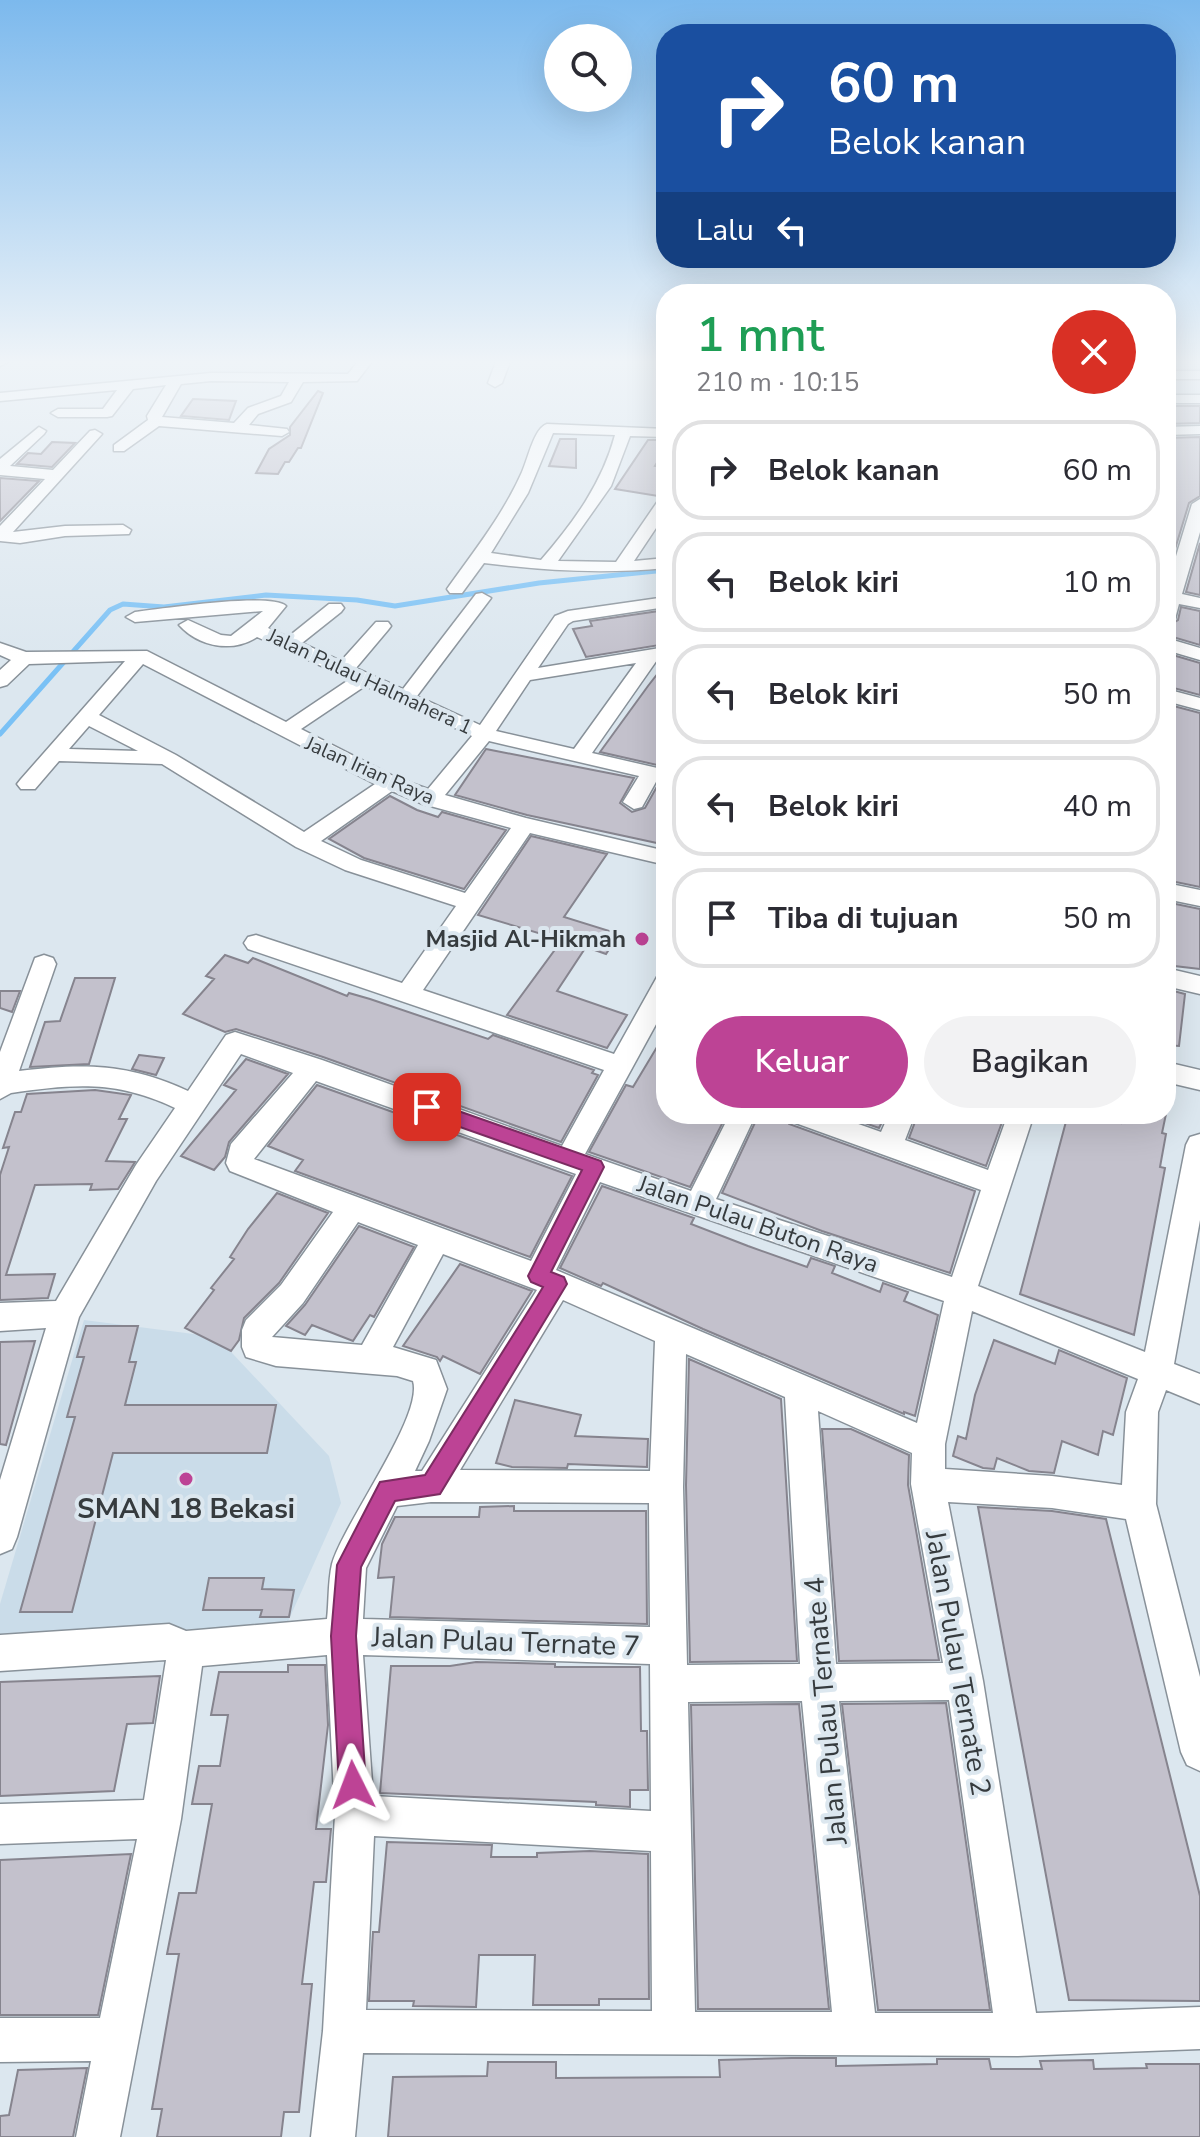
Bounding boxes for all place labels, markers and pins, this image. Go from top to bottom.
place label: Masjid Al-Hikmah [426,923,626,955]
marker: Masjid Al-Hikmah [633,930,651,948]
pin [393,1073,461,1141]
marker: SMAN 18 Bekasi [177,1470,195,1488]
place label: SMAN 18 Bekasi [77,1490,295,1528]

